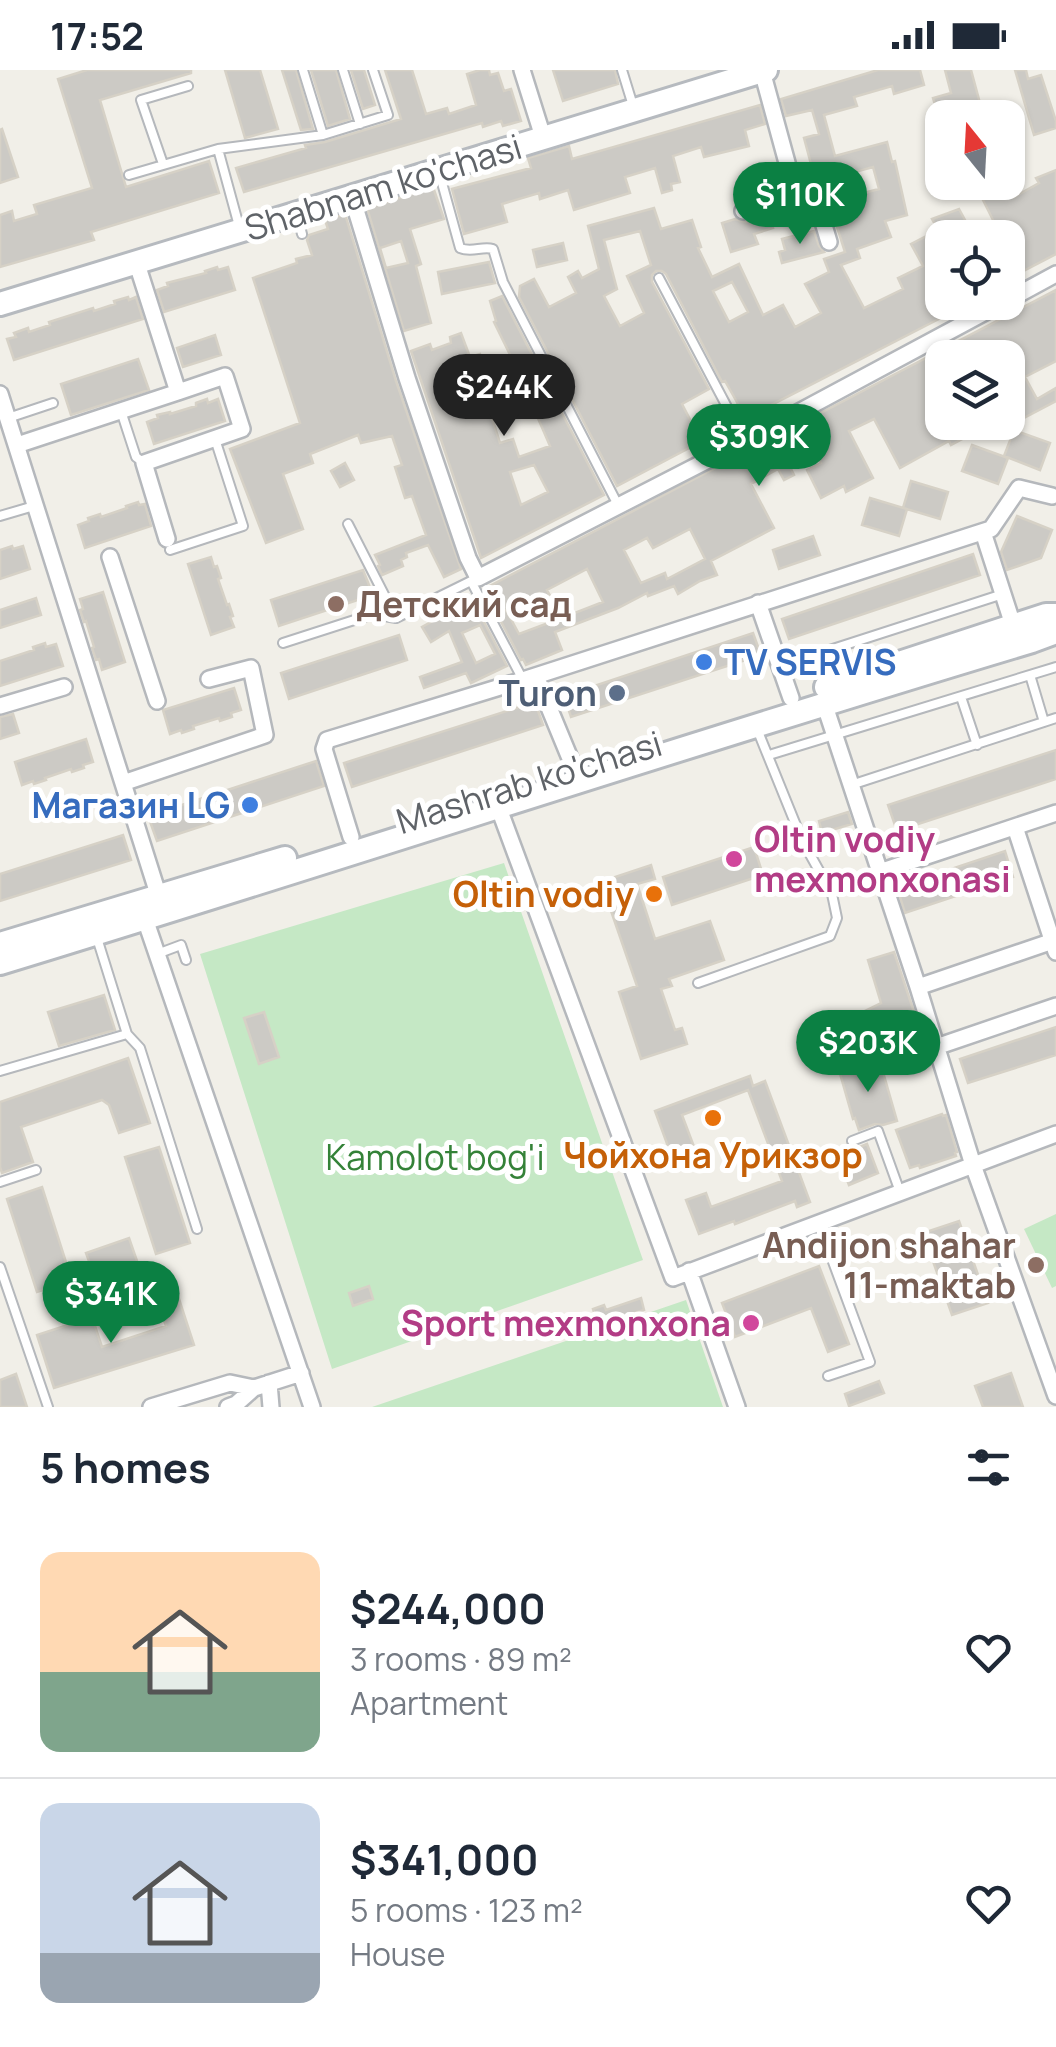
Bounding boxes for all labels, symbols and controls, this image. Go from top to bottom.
text: 17:52 [50,9,144,61]
north arrow [925,100,1025,200]
map controls [925,100,1025,440]
street label: Shabnam ko'chasi [239,122,527,252]
pin: $110K [730,162,870,247]
text: $110K [755,172,845,216]
button: locate [925,220,1025,320]
button: layers [925,340,1025,440]
pin: $244K [434,354,574,439]
text: $244K [455,364,553,408]
pin: $309K [689,404,829,489]
text: $309K [709,414,809,458]
place label: Детский сад [356,580,572,628]
marker: Детский сад [325,593,347,615]
place label: TV SERVIS [724,638,896,686]
marker: TV SERVIS [693,651,715,673]
place label: Turon [498,669,597,717]
marker: Turon [606,682,628,704]
street label: Mashrab ko'chasi [391,719,667,845]
place label: Магазин LG [32,781,230,829]
marker: Магазин LG [239,794,261,816]
place label: Oltin vodiy mexmonxonasi [754,815,1011,903]
marker: Oltin vodiy mexmonxonasi [723,848,745,870]
place label: Oltin vodiy [453,870,634,918]
marker: Oltin vodiy [643,883,665,905]
pin: $203K [798,1010,938,1095]
text: $203K [818,1020,918,1064]
marker: Чойхона Урикзор [702,1107,724,1129]
place label: Чойхона Урикзор [563,1131,863,1179]
park label: Kamolot bog'i [325,1133,545,1181]
place label: Andijon shahar 11-maktab [762,1221,1016,1309]
marker: Andijon shahar 11-maktab [1025,1254,1047,1276]
pin: $341K [41,1261,181,1346]
text: $341K [65,1271,157,1315]
place label: Sport mexmonxona [401,1299,731,1347]
marker: Sport mexmonxona [740,1312,762,1334]
text: 5 homes [40,1438,211,1496]
icon: filters [961,1440,1016,1495]
text: $244,000 [350,1579,546,1637]
icon: home [120,1592,240,1712]
icon: heart [961,1625,1016,1680]
text: 3 rooms · 89 m² [350,1637,572,1681]
text: Apartment [350,1681,508,1725]
text: $341,000 [350,1830,539,1888]
icon: home [120,1843,240,1963]
icon: heart [961,1876,1016,1931]
text: 5 rooms · 123 m² [350,1888,583,1932]
text: House [350,1932,445,1976]

